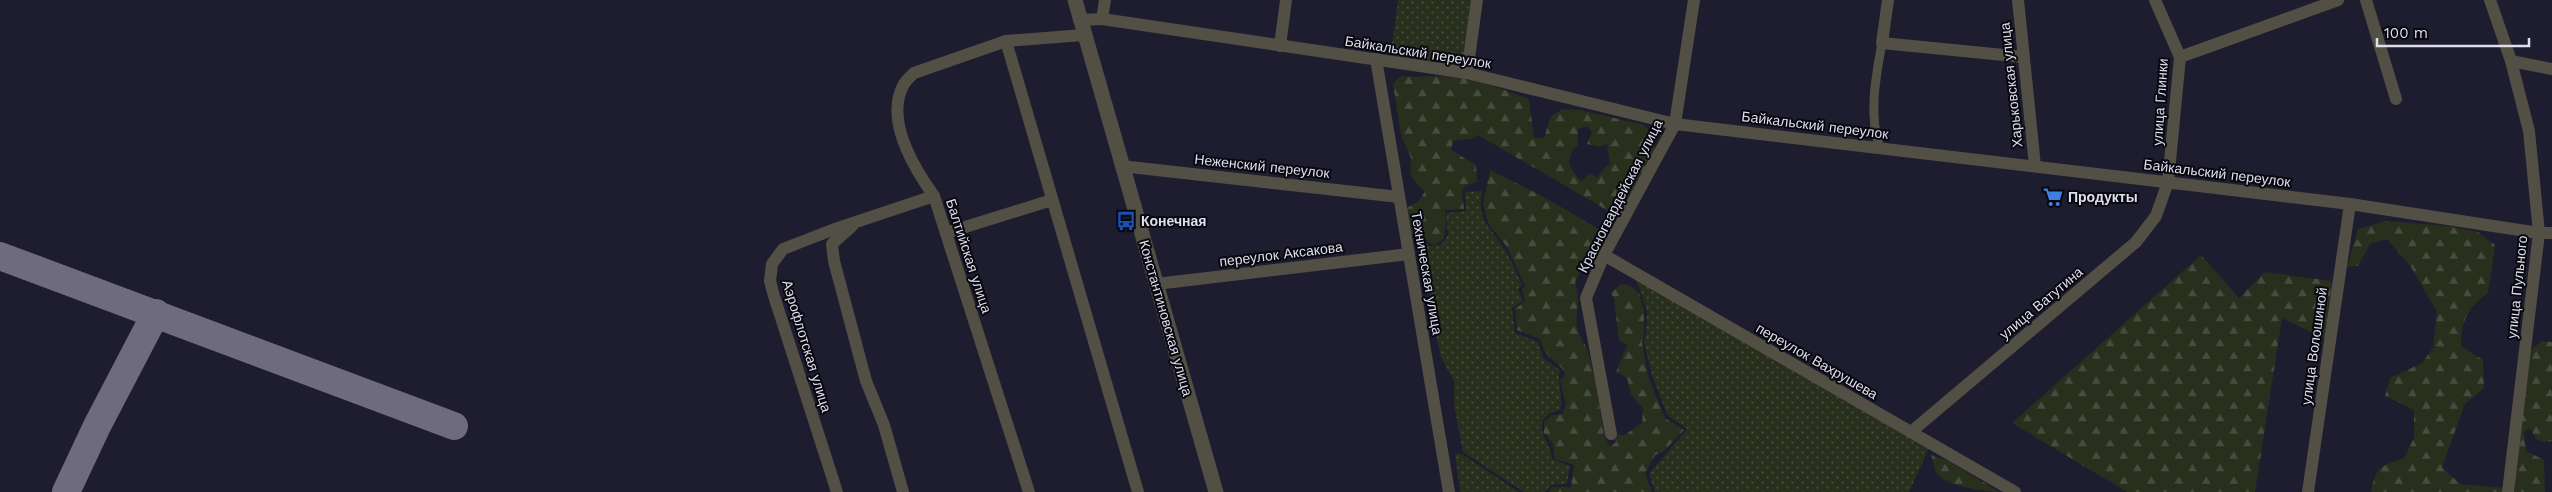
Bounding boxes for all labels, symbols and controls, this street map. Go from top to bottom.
scale bar [2377,15,2530,47]
street label: Харьковская улица [1996,21,2026,148]
text: 100 m [2384,24,2428,42]
street label: Байкальский переулок [1344,33,1493,72]
street label: улица Глинки [2149,58,2171,146]
street label: Байкальский переулок [1741,108,1890,142]
street label: Красногвардейская улица [1574,117,1666,275]
street label: Неженский переулок [1194,151,1331,181]
street label: Байкальский переулок [2143,156,2292,190]
supermarket icon: Продукты [2042,186,2064,208]
place label: Продукты [2068,189,2138,205]
street label: Балтийская улица [943,197,995,315]
bus stop icon: Конечная [1115,210,1137,232]
street label: Техническая улица [1408,210,1446,336]
place label: Конечная [1141,213,1207,229]
street label: улица Пульного [2504,234,2530,339]
street label: Константиновская улица [1136,238,1196,398]
street label: переулок Аксакова [1218,238,1344,269]
street label: улица Ватутина [1996,264,2086,342]
street label: Аэрофлотская улица [779,278,835,414]
street label: улица Волошиной [2298,286,2330,406]
street label: переулок Вахрушева [1754,320,1881,402]

